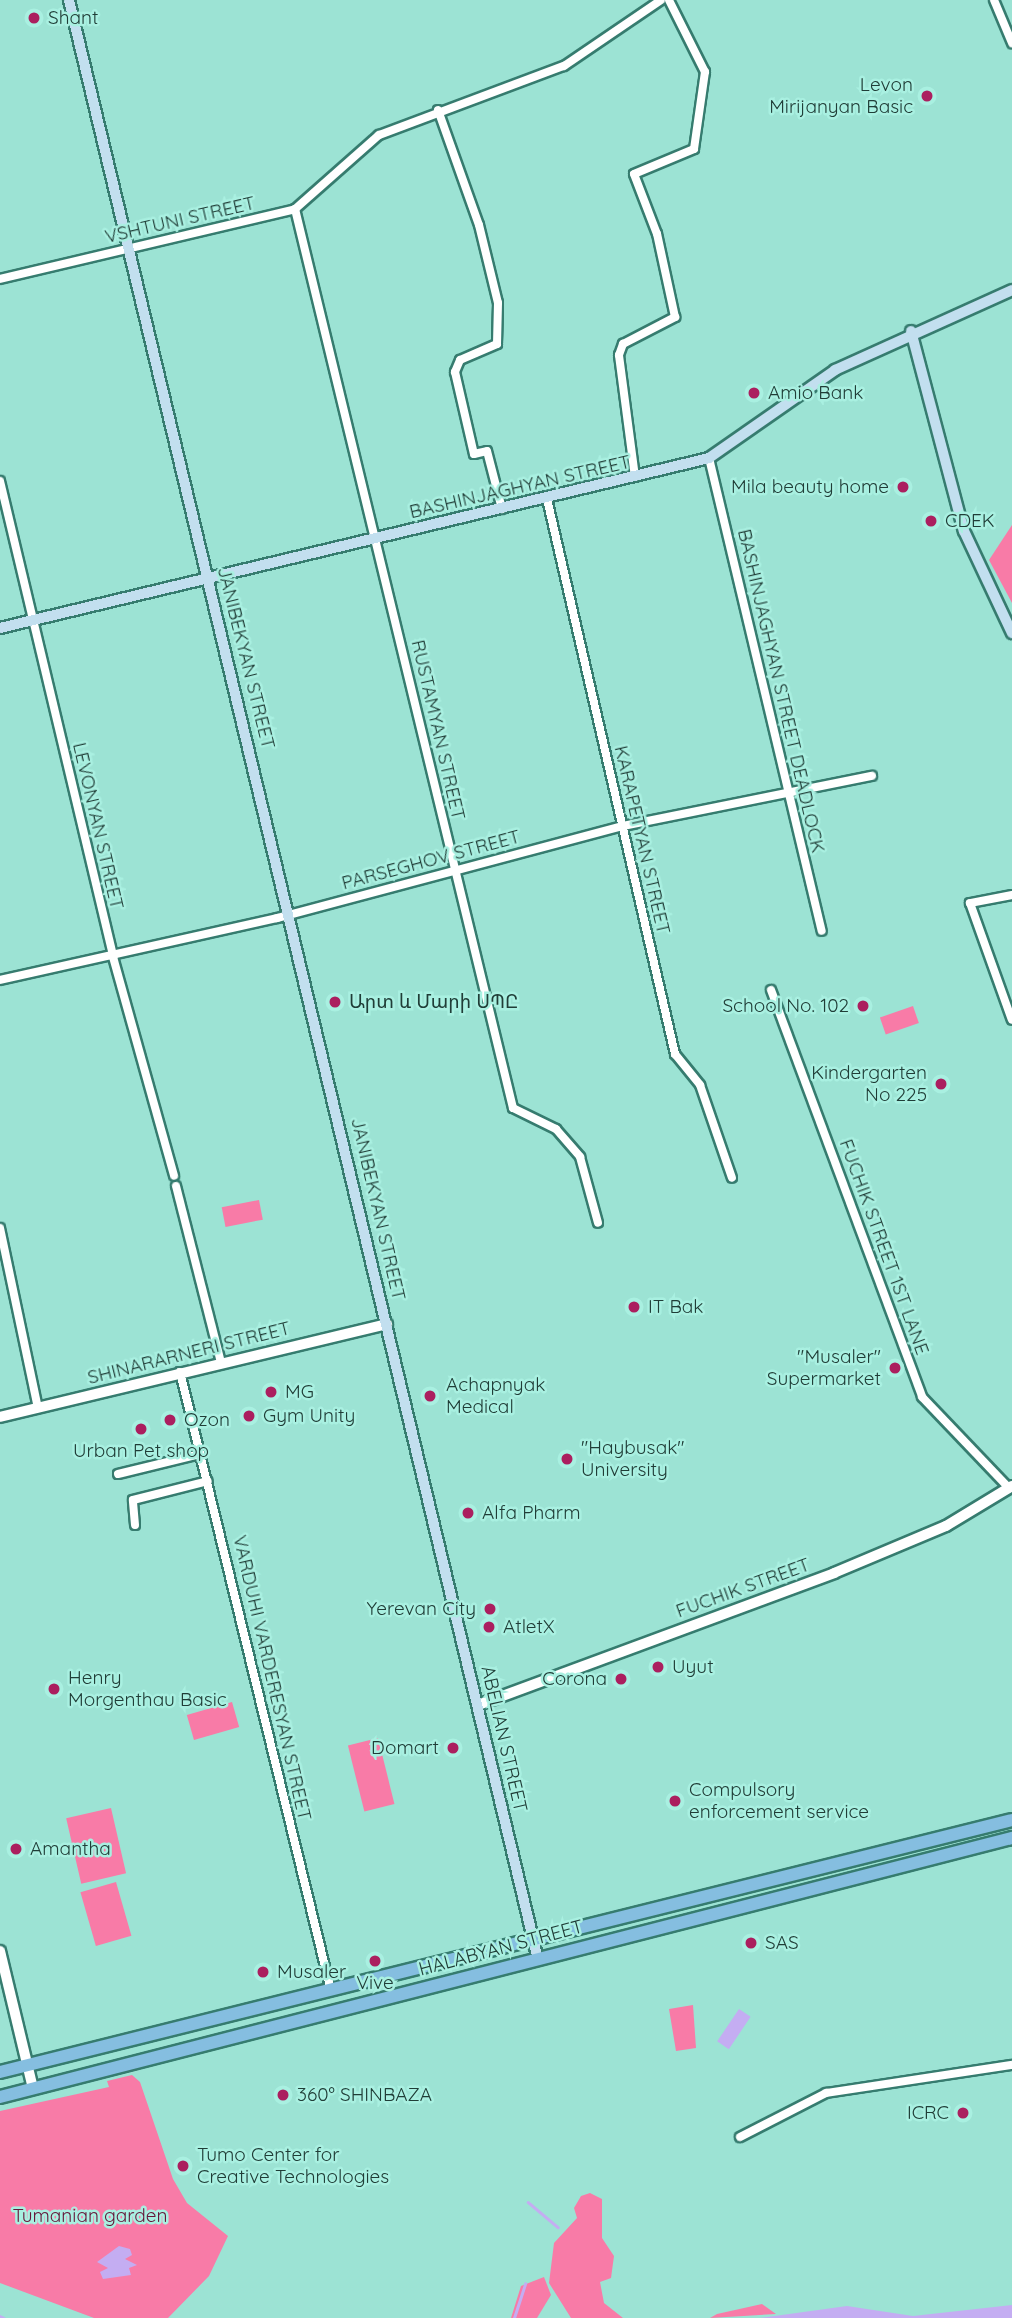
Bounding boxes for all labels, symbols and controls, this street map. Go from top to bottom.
place label: Shant [48,7,98,29]
marker: Shant [26,10,42,26]
place label: Levon Mirijanyan Basic [769,74,913,118]
marker: Levon Mirijanyan Basic [919,88,935,104]
street label: VSHTUNI STREET [103,192,257,248]
place label: Amio Bank [768,382,863,404]
marker: Amio Bank [746,385,762,401]
street label: BASHINJAGHYAN STREET [407,450,633,524]
place label: Mila beauty home [731,476,889,498]
marker: Mila beauty home [895,479,911,495]
place label: CDEK [945,510,995,532]
marker: CDEK [923,513,939,529]
street label: BASHINJAGHYAN STREET DEADLOCK [733,527,829,855]
street label: JANIBEKYAN STREET [212,565,280,751]
street label: RUSTAMYAN STREET [406,638,470,822]
street label: LEVONYAN STREET [68,740,128,912]
street label: KARAPETYAN STREET [609,743,675,937]
street label: PARSEGHOV STREET [339,825,523,895]
place label: Արտ և Մարի ՍՊԸ [349,991,518,1013]
marker: Արտ և Մարի ՍՊԸ [327,994,343,1010]
place label: School No. 102 [722,995,849,1017]
marker: School No. 102 [855,998,871,1014]
place label: Kindergarten No 225 [811,1062,927,1106]
marker: Kindergarten No 225 [933,1076,949,1092]
street label: JANIBEKYAN STREET [346,1115,410,1303]
street label: FUCHIK STREET 1ST LANE [834,1136,934,1358]
place label: IT Bak [648,1296,703,1318]
marker: IT Bak [626,1299,642,1315]
street label: SHINARARNERI STREET [85,1317,293,1389]
place label: "Musaler" Supermarket [767,1346,881,1390]
marker: "Musaler" Supermarket [887,1360,903,1376]
place label: Achapnyak Medical [446,1374,545,1418]
place label: MG [285,1381,314,1403]
marker: MG [263,1384,279,1400]
marker: Achapnyak Medical [420,1386,440,1406]
place label: Gym Unity [263,1405,355,1427]
marker: Gym Unity [241,1408,257,1424]
place label: Ozon [184,1409,230,1431]
marker: Ozon [162,1412,178,1428]
marker: Urban Pet shop [133,1421,149,1437]
place label: "Haybusak" University [581,1437,685,1481]
place label: Urban Pet shop [73,1440,209,1462]
marker: "Haybusak" University [559,1451,575,1467]
place label: Alfa Pharm [482,1502,580,1524]
marker: Alfa Pharm [460,1505,476,1521]
street label: VARDUHI VARDERESYAN STREET [228,1533,316,1823]
street label: FUCHIK STREET [673,1553,813,1623]
place label: Yerevan City [366,1598,476,1620]
marker: Yerevan City [482,1601,498,1617]
place label: AtletX [503,1616,555,1638]
marker: AtletX [481,1619,497,1635]
place label: Uyut [672,1656,714,1678]
marker: Uyut [650,1659,666,1675]
street label: ABELIAN STREET [476,1664,532,1814]
place label: Henry Morgenthau Basic [68,1667,227,1711]
place label: Corona [542,1668,607,1690]
marker: Corona [613,1671,629,1687]
marker: Henry Morgenthau Basic [46,1681,62,1697]
place label: Domart [371,1737,439,1759]
marker: Domart [445,1740,461,1756]
place label: Compulsory enforcement service [689,1779,869,1823]
marker: Compulsory enforcement service [667,1793,683,1809]
place label: Amantha [30,1838,111,1860]
marker: Amantha [8,1841,24,1857]
street label: HALABYAN STREET [416,1915,586,1981]
place label: SAS [765,1932,799,1954]
marker: SAS [743,1935,759,1951]
marker: Vive [367,1953,383,1969]
place label: Musaler [277,1961,346,1983]
marker: Musaler [255,1964,271,1980]
place label: Vive [356,1972,394,1994]
place label: 360° SHINBAZA [297,2084,432,2106]
marker: 360° SHINBAZA [275,2087,291,2103]
place label: ICRC [907,2102,949,2124]
marker: ICRC [955,2105,971,2121]
place label: Tumo Center for Creative Technologies [197,2144,389,2188]
marker: Tumo Center for Creative Technologies [175,2158,191,2174]
park label: Tumanian garden [13,2205,167,2227]

